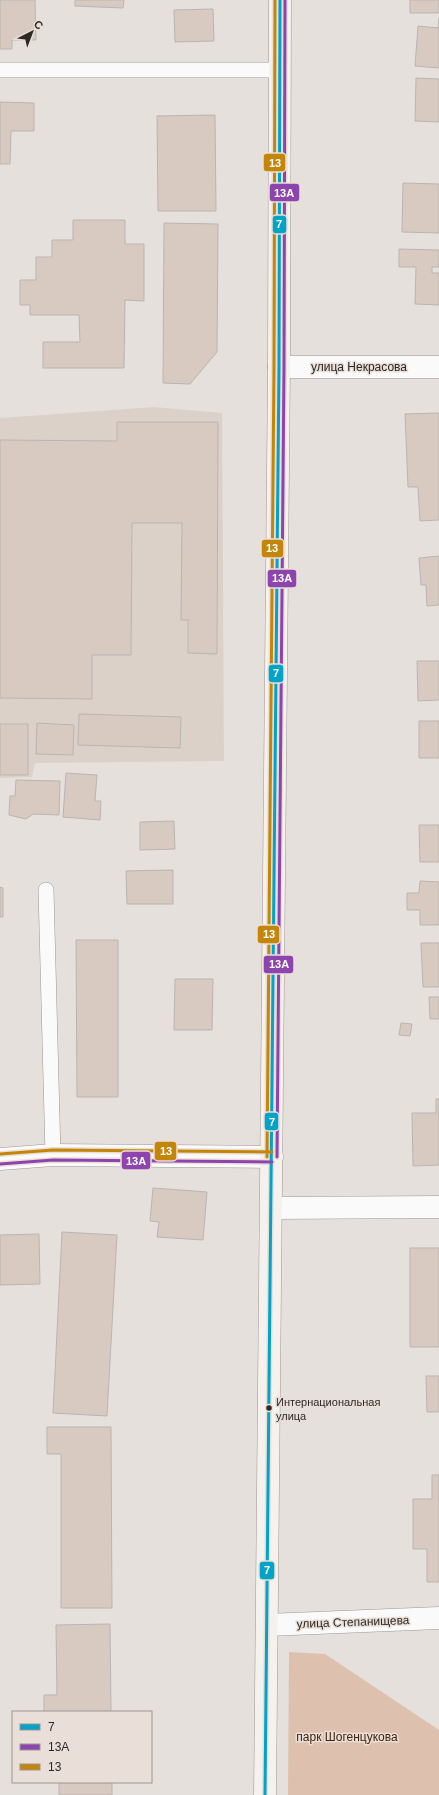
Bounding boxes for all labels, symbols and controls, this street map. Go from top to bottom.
north arrow [12,12,52,52]
text: С [32,17,46,32]
line badge: 13 [263,153,286,172]
text: 13 [269,157,281,169]
line badge: 13А [269,183,300,202]
text: 13А [274,187,294,199]
line badge: 7 [272,215,287,234]
text: 7 [276,218,282,230]
street label: улица Некрасова [311,360,407,374]
line badge: 13 [261,539,284,558]
text: 13 [266,542,278,554]
line badge: 13А [267,569,297,588]
text: 13А [272,572,292,584]
line badge: 7 [268,664,284,683]
text: 7 [273,667,279,679]
line badge: 13 [257,925,280,944]
text: 13 [263,928,275,940]
line badge: 13А [263,955,294,974]
text: 13А [269,958,289,970]
line badge: 7 [264,1112,279,1131]
text: 7 [269,1116,275,1128]
line badge: 13 [154,1141,177,1161]
text: 13 [160,1145,172,1157]
line badge: 13А [121,1151,151,1170]
text: 13А [126,1155,146,1167]
place label: Интернациональная улица [276,1396,380,1422]
marker: Интернациональная улица [264,1403,274,1413]
line badge: 7 [259,1561,275,1580]
text: 7 [264,1564,270,1576]
street label: улица Степанищева [296,1613,410,1631]
legend [12,1711,152,1783]
text: 7 [48,1720,55,1734]
park label: парк Шогенцукова [296,1730,398,1744]
text: 13А [48,1740,69,1754]
text: 13 [48,1760,62,1774]

